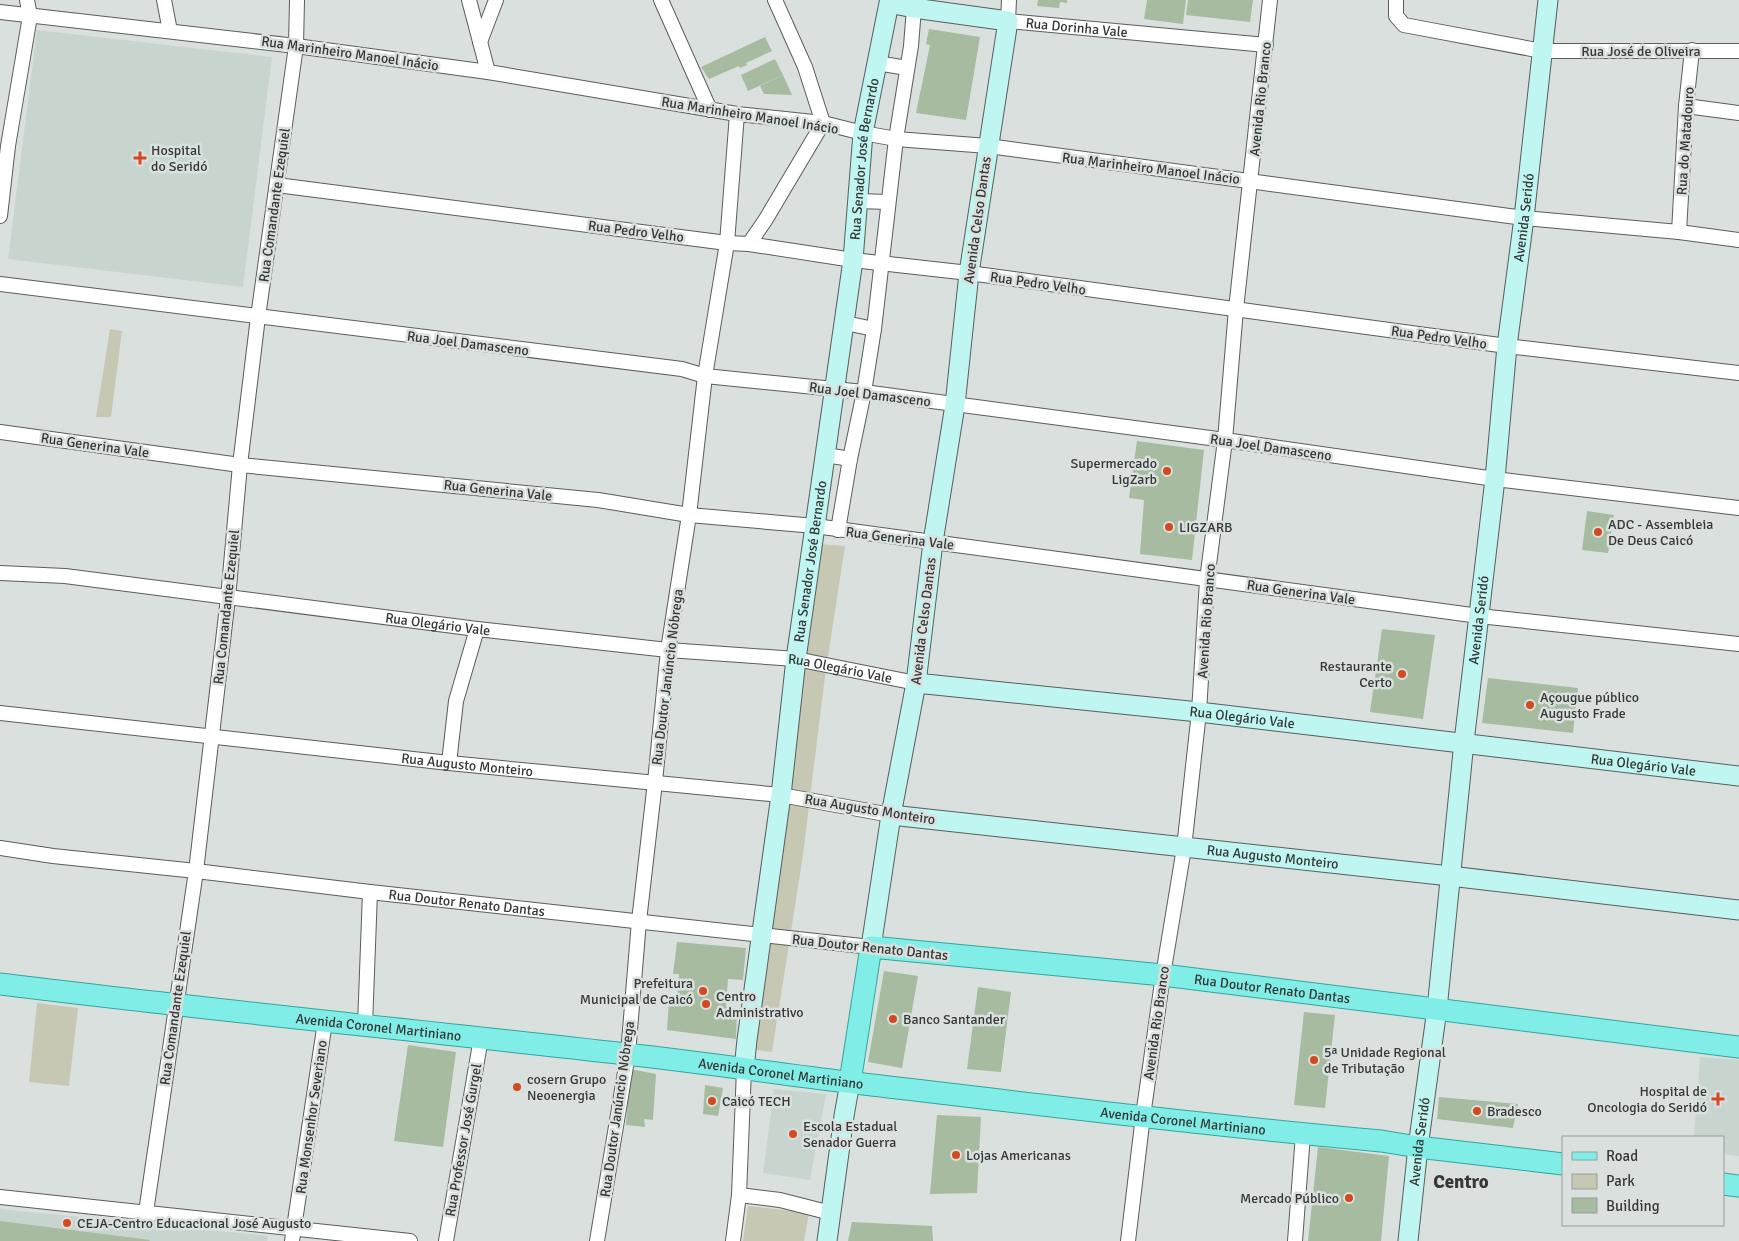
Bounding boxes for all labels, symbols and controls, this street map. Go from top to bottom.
street label: Rua Dorinha Vale [1025,15,1129,41]
street label: Rua Marinheiro Manoel Inácio [260,33,440,74]
street label: Avenida Rio Branco [1246,41,1275,157]
street label: Rua José de Oliveira [1581,43,1701,60]
street label: Rua Senador José Bernardo [847,77,883,241]
street label: Rua do Matadouro [1673,86,1698,196]
street label: Rua Marinheiro Manoel Inácio [660,93,840,138]
street label: Rua Comandante Ezequiel [255,127,294,283]
place label: Hospital do Seridó [151,142,207,175]
street label: Rua Marinheiro Manoel Inácio [1061,149,1241,188]
marker: Hospital do Seridó [133,151,147,165]
street label: Avenida Celso Dantas [960,155,995,285]
street label: Avenida Seridó [1510,172,1538,263]
street label: Rua Pedro Velho [587,217,685,246]
street label: Rua Pedro Velho [989,268,1087,299]
street label: Rua Pedro Velho [1390,322,1488,353]
street label: Rua Joel Damasceno [406,328,530,359]
street label: Rua Joel Damasceno [808,379,932,410]
street label: Rua Generina Vale [40,429,150,462]
street label: Rua Joel Damasceno [1209,431,1333,464]
place label: Supermercado LigZarb [1071,455,1157,488]
marker: Supermercado LigZarb [1161,465,1173,477]
street label: Rua Generina Vale [443,476,553,505]
street label: Rua Senador José Bernardo [790,479,830,643]
place label: ADC - Assembleia De Deus Caicó [1608,516,1713,549]
place label: LIGZARB [1179,519,1233,536]
marker: LIGZARB [1163,521,1175,533]
street label: Rua Generina Vale [845,523,955,554]
marker: ADC - Assembleia De Deus Caicó [1592,526,1604,538]
street label: Rua Comandante Ezequiel [210,529,243,685]
street label: Avenida Celso Dantas [907,556,940,686]
street label: Avenida Rio Branco [1194,563,1219,679]
street label: Avenida Seridó [1465,575,1493,665]
street label: Rua Generina Vale [1246,576,1356,609]
street label: Rua Doutor Janúncio Nóbrega [648,588,687,766]
street label: Rua Olegário Vale [384,609,491,639]
street label: Rua Olegário Vale [788,650,894,687]
place label: Restaurante Certo [1319,658,1392,691]
marker: Restaurante Certo [1396,668,1408,680]
place label: Açougue público Augusto Frade [1540,689,1639,722]
marker: Açougue público Augusto Frade [1524,699,1536,711]
street label: Rua Olegário Vale [1189,703,1296,732]
street label: Rua Augusto Monteiro [400,750,534,780]
street label: Rua Olegário Vale [1590,750,1697,780]
street label: Rua Augusto Monteiro [803,791,937,828]
street label: Rua Augusto Monteiro [1206,842,1339,873]
street label: Rua Doutor Renato Dantas [388,886,546,920]
street label: Rua Comandante Ezequiel [156,930,195,1086]
street label: Rua Doutor Renato Dantas [791,931,949,964]
street label: Avenida Rio Branco [1140,965,1173,1081]
street label: Rua Doutor Renato Dantas [1193,971,1351,1007]
place label: Prefeitura Municipal de Caicó [580,975,693,1008]
marker: Prefeitura Municipal de Caicó [697,985,709,997]
place label: Centro Administrativo [716,988,803,1021]
marker: Centro Administrativo [700,998,712,1010]
street label: Avenida Coronel Martiniano [295,1010,462,1045]
place label: Banco Santander [903,1011,1006,1028]
marker: Banco Santander [887,1013,899,1025]
street label: Rua Doutor Janúncio Nóbrega [597,1020,638,1198]
street label: Rua Monsenhor Severiano [292,1039,331,1195]
place label: 5ª Unidade Regional de Tributação [1324,1044,1446,1077]
marker: 5ª Unidade Regional de Tributação [1308,1054,1320,1066]
street label: Avenida Coronel Martiniano [697,1055,864,1093]
street label: Rua Professor José Gurgel [442,1062,485,1218]
place label: cosern Grupo Neoenergia [527,1071,606,1104]
marker: cosern Grupo Neoenergia [511,1081,523,1093]
place label: Hospital de Oncologia do Seridó [1587,1083,1707,1116]
marker: Hospital de Oncologia do Seridó [1711,1092,1725,1106]
place label: Caicó TECH [722,1093,791,1110]
marker: Caicó TECH [706,1095,718,1107]
street label: Avenida Seridó [1406,1096,1434,1187]
place label: Bradesco [1487,1103,1542,1120]
street label: Avenida Coronel Martiniano [1099,1104,1267,1139]
marker: Bradesco [1471,1105,1483,1117]
place label: Escola Estadual Senador Guerra [803,1118,897,1151]
marker: Escola Estadual Senador Guerra [787,1128,799,1140]
legend [1562,1136,1724,1226]
place label: Lojas Americanas [966,1147,1071,1164]
text: Road [1606,1147,1638,1165]
marker: Lojas Americanas [950,1149,962,1161]
district label: Centro [1433,1170,1489,1194]
text: Park [1606,1172,1635,1190]
place label: Mercado Público [1240,1190,1339,1207]
marker: Mercado Público [1343,1192,1355,1204]
text: Building [1606,1197,1660,1215]
place label: CEJA-Centro Educacional José Augusto [77,1215,311,1232]
marker: CEJA-Centro Educacional José Augusto [61,1217,73,1229]

